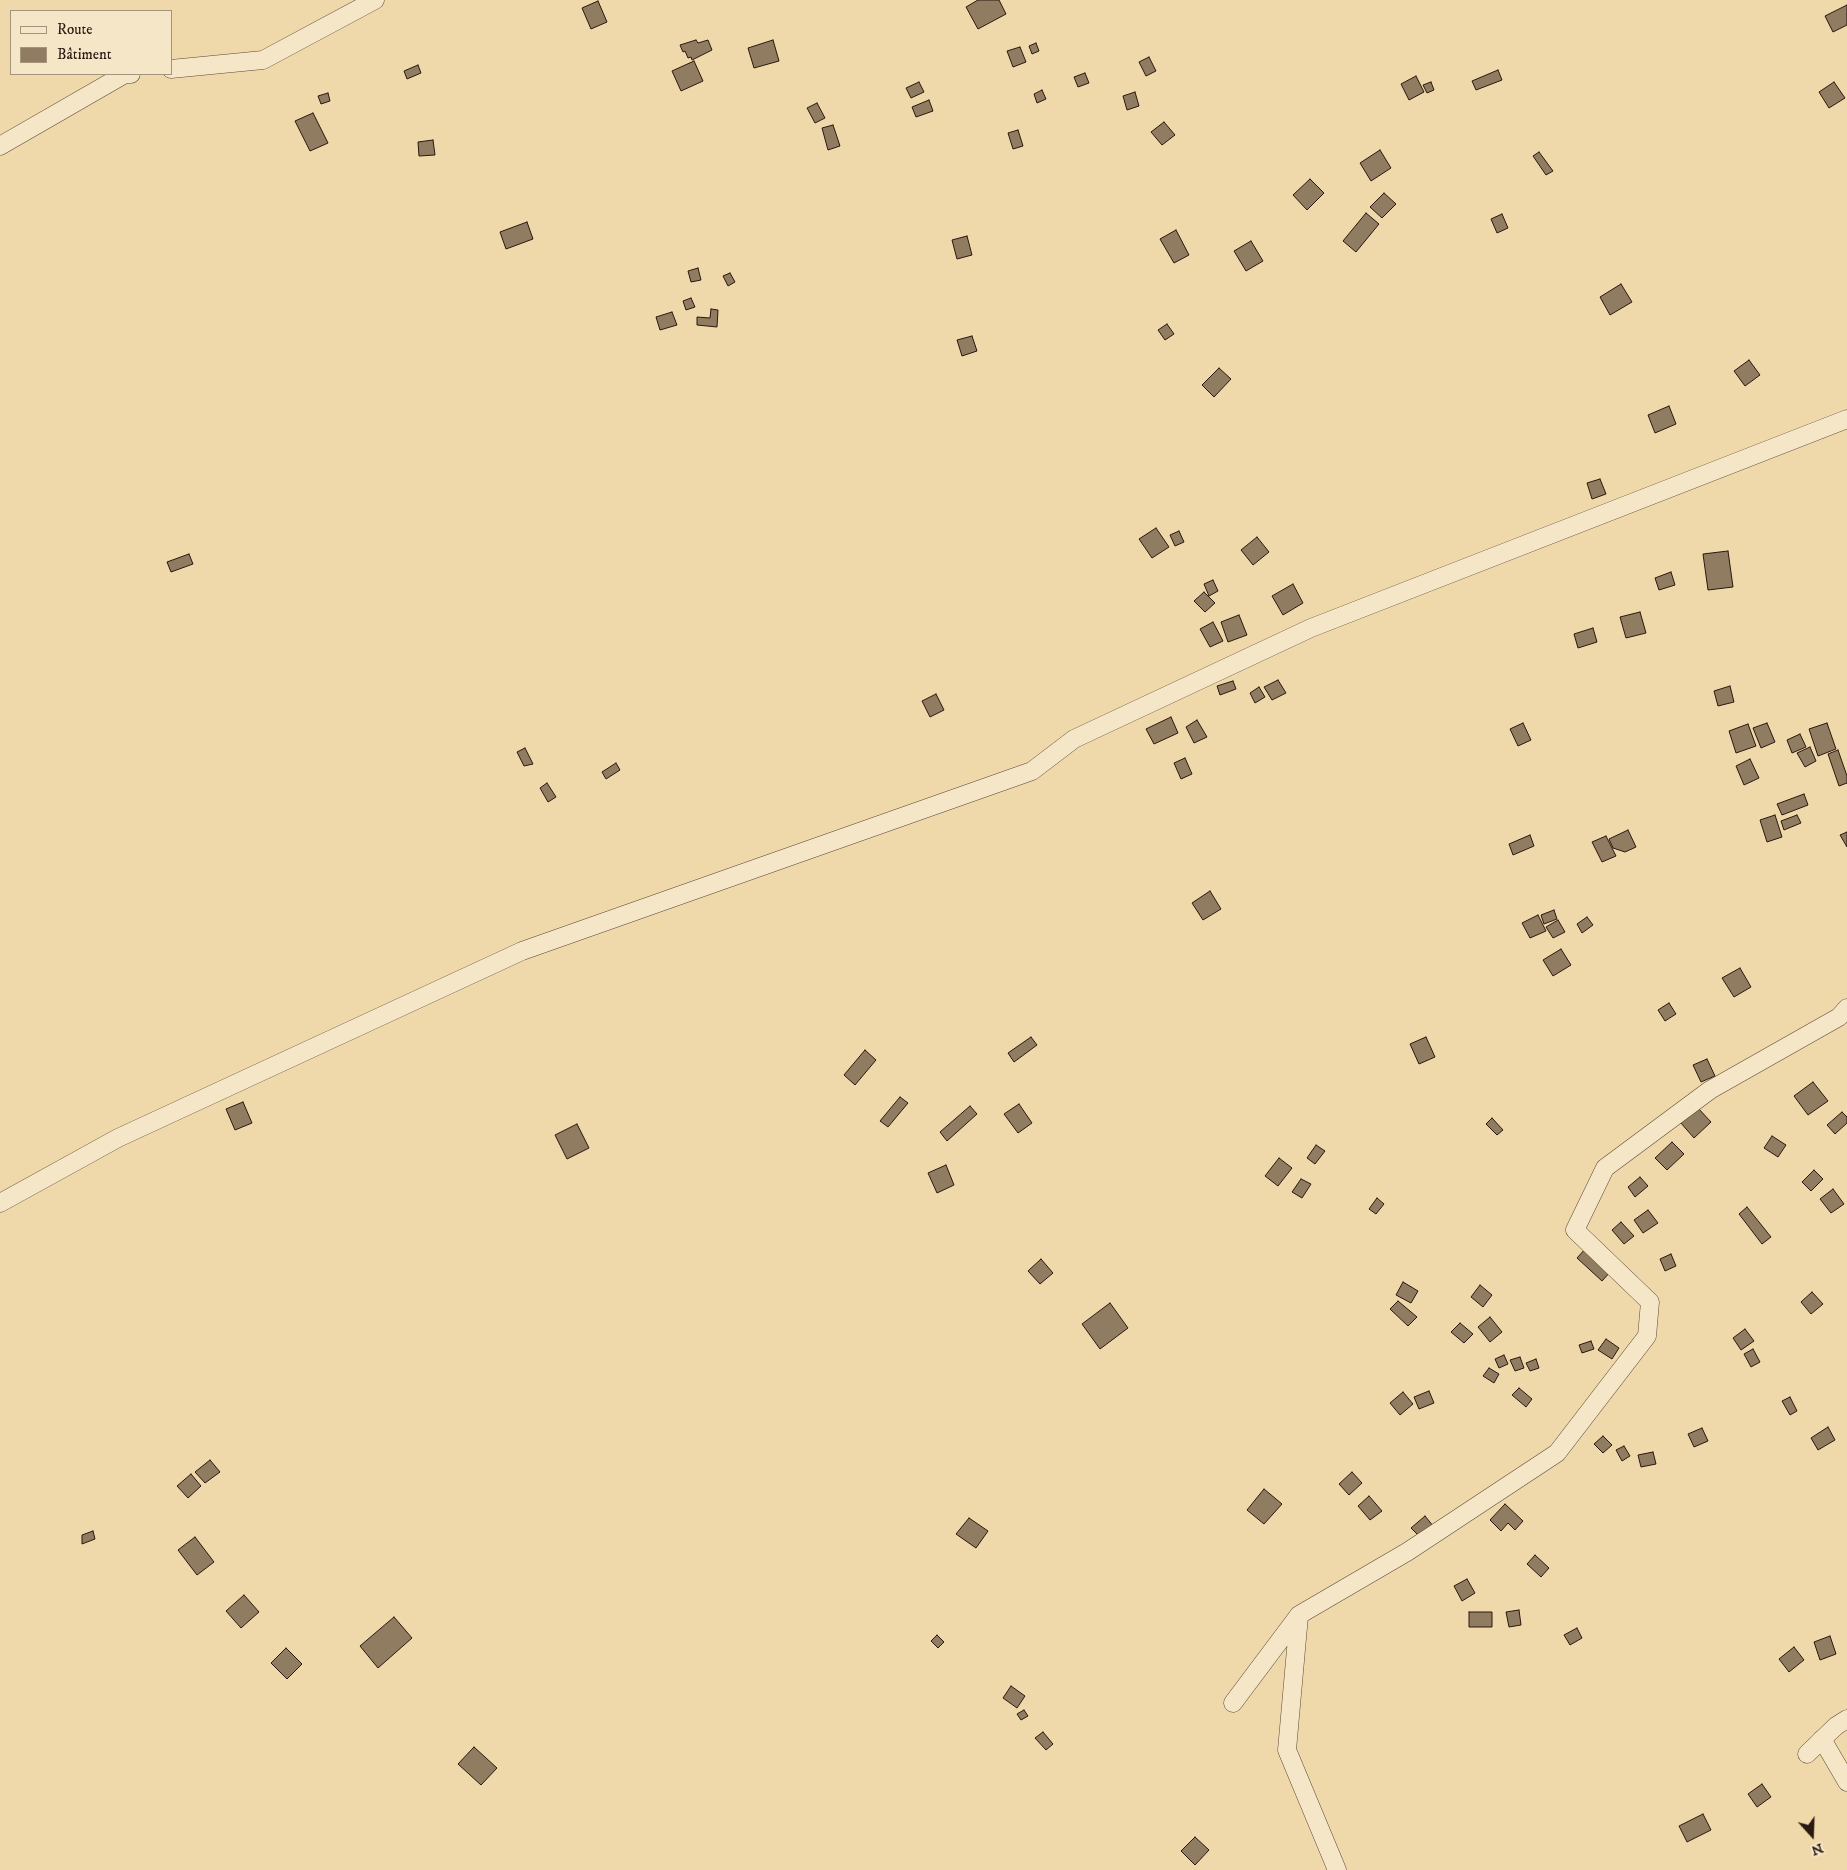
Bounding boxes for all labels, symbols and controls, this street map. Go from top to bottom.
legend [10,10,172,75]
text: Route [57,20,92,39]
text: Bâtiment [57,45,112,64]
north arrow [1787,1810,1837,1860]
text: N [1809,1839,1826,1860]

